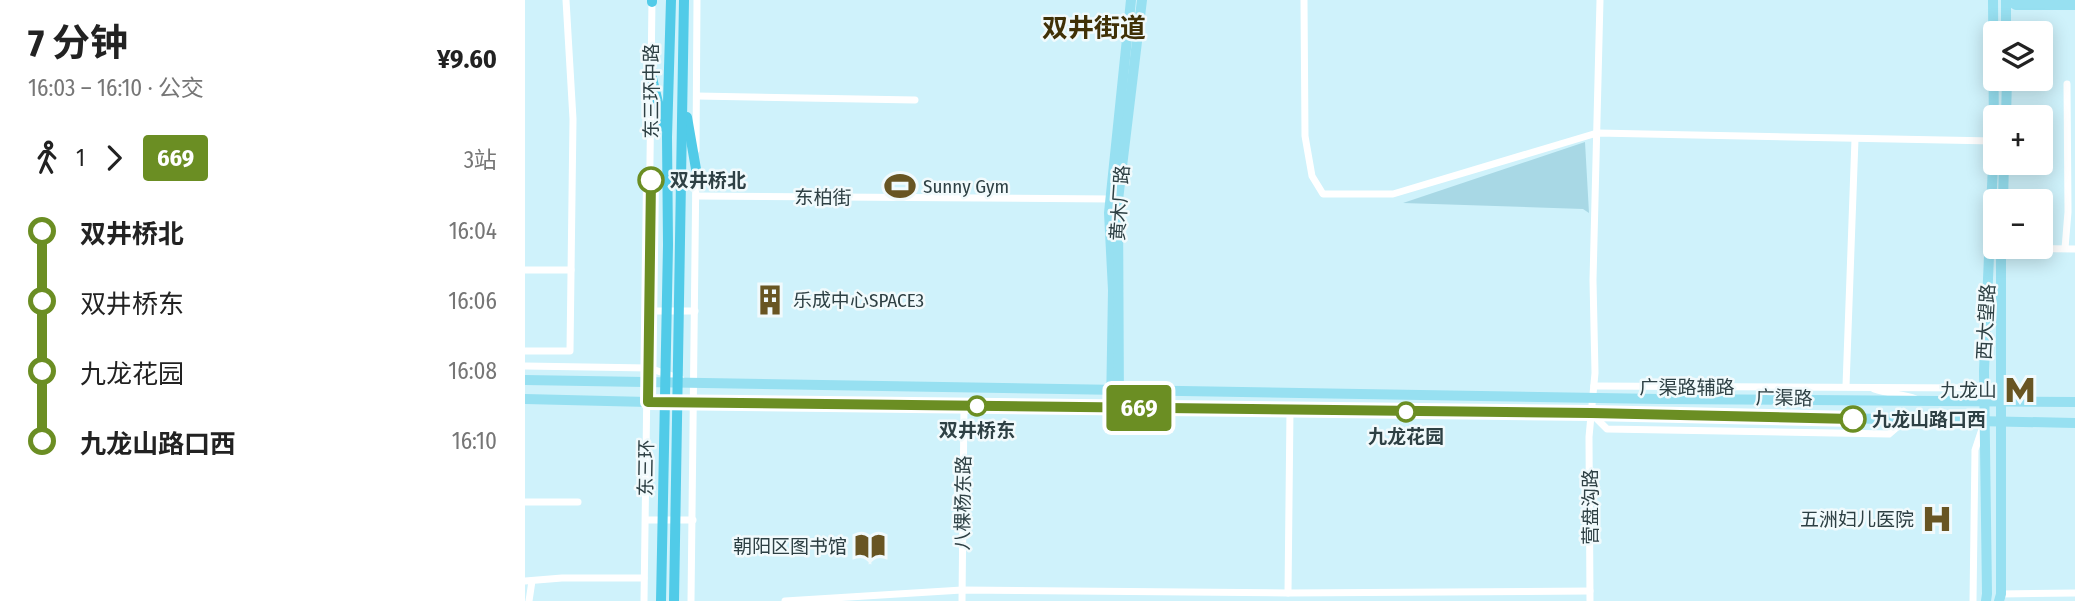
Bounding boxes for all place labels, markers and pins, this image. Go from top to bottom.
marker: 双井桥北 [638,167,664,193]
place label: 双井桥北 [670,169,746,192]
sports icon: Sunny Gym [883,169,917,203]
place label: Sunny Gym [923,175,1009,198]
building icon: 乐成中心SPACE3 [753,283,787,317]
place label: 乐成中心SPACE3 [793,289,924,312]
metro station icon: 九龙山 [2003,373,2037,407]
place label: 九龙山 [1940,379,1997,402]
marker: 双井桥东 [967,396,987,416]
marker: 九龙花园 [1396,402,1416,422]
marker: 九龙山路口西 [1840,406,1866,432]
place label: 九龙山路口西 [1872,408,1986,431]
place label: 双井桥东 [939,419,1015,442]
place label: 九龙花园 [1368,425,1444,448]
hospital icon: 五洲妇儿医院 [1920,502,1954,536]
place label: 五洲妇儿医院 [1800,508,1914,531]
library icon: 朝阳区图书馆 [853,529,887,563]
place label: 朝阳区图书馆 [733,535,847,558]

